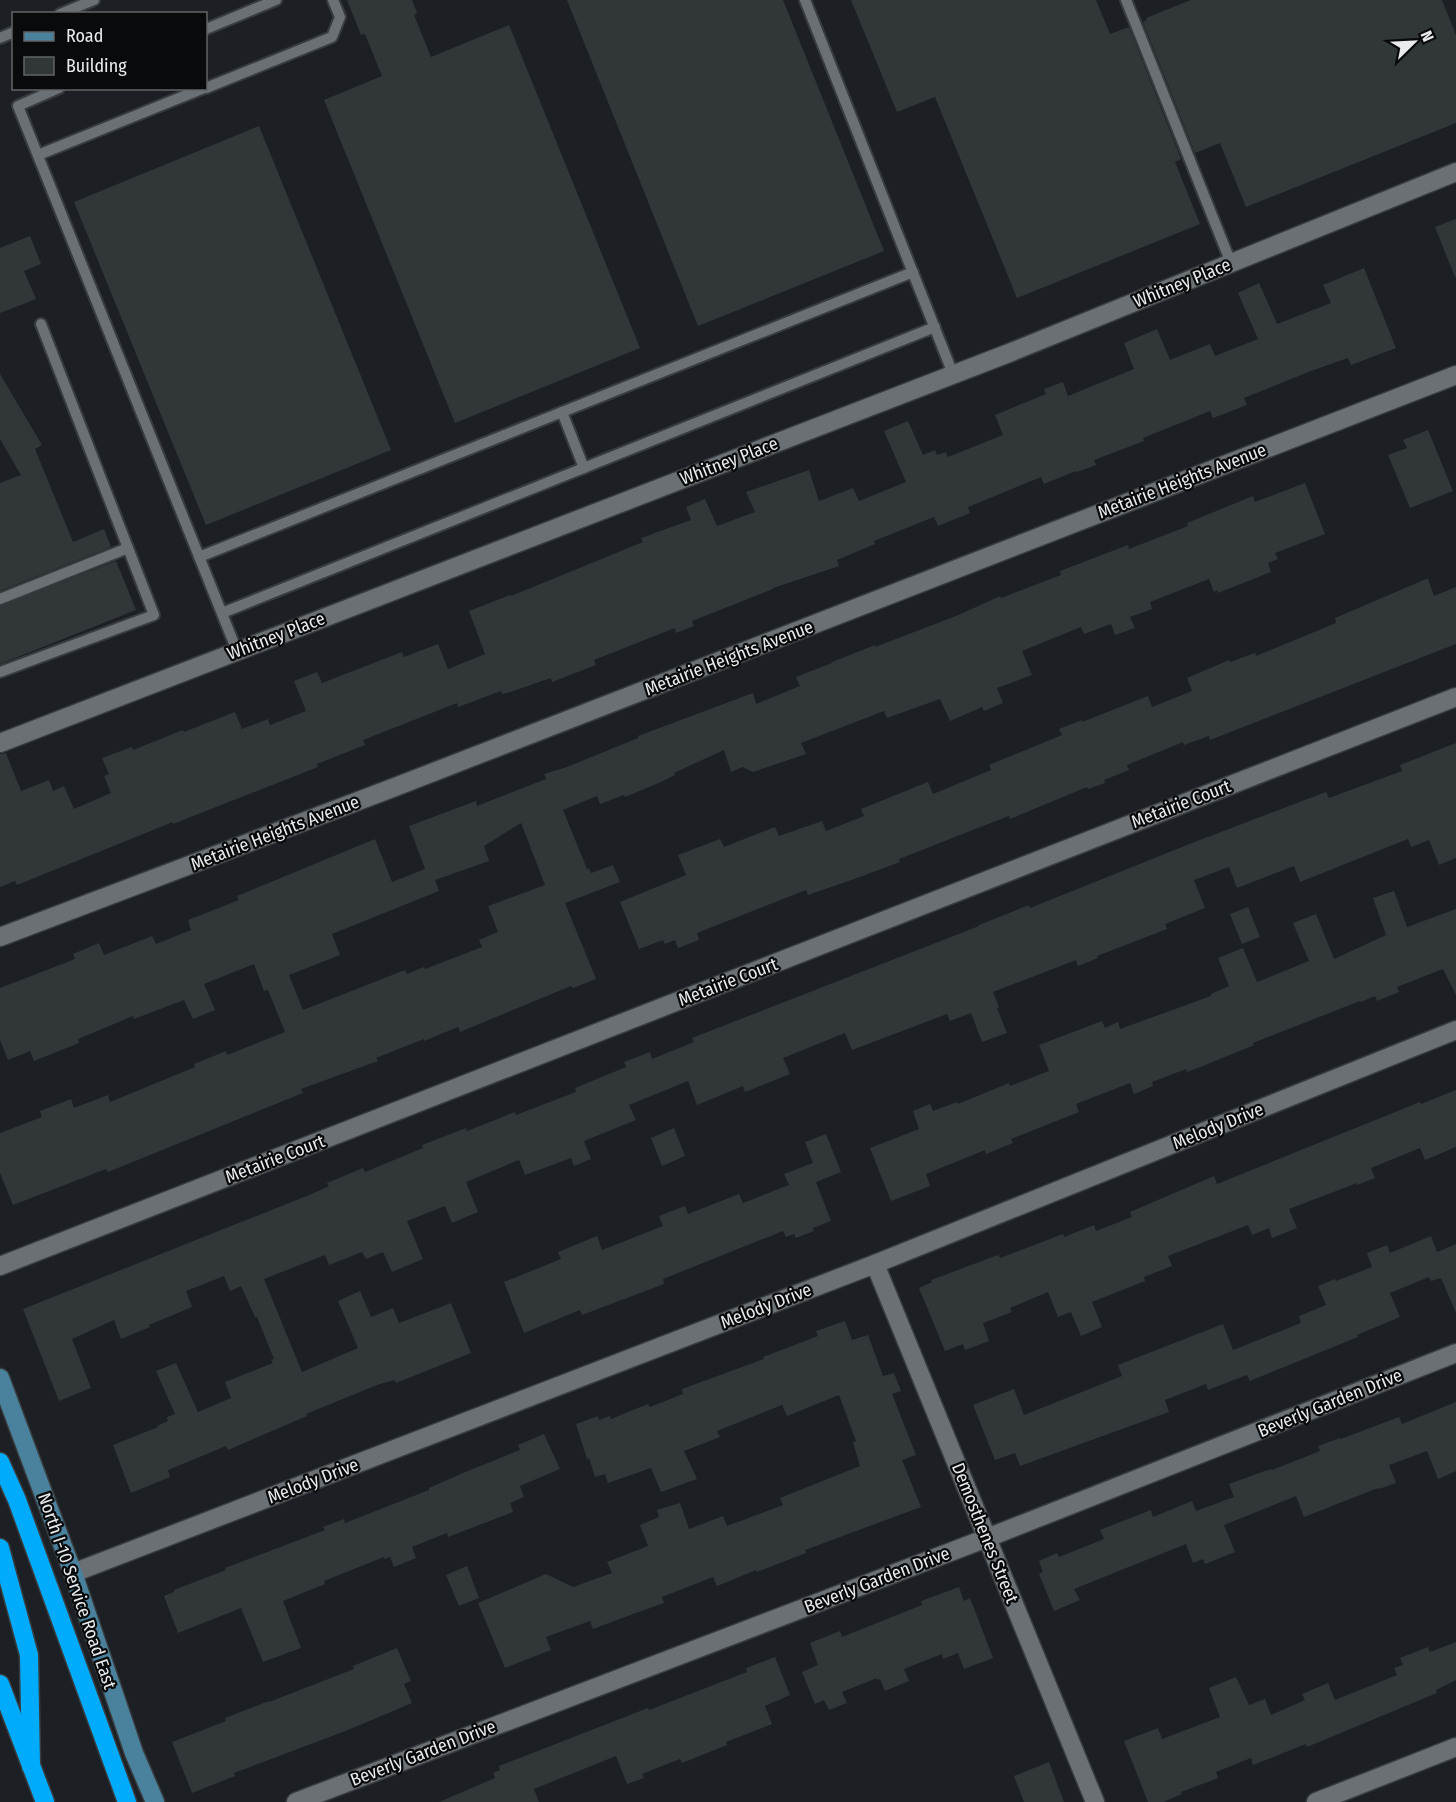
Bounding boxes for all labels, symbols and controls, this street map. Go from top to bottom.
legend [12,12,207,90]
north arrow [1384,12,1444,72]
text: Road [66,25,103,47]
text: N [1417,28,1438,44]
text: Building [66,55,127,77]
street label: Whitney Place [1130,253,1234,312]
street label: Whitney Place [677,432,781,490]
street label: Metairie Heights Avenue [1095,439,1270,523]
street label: Whitney Place [224,607,328,665]
street label: Metairie Heights Avenue [642,616,817,700]
street label: Metairie Court [1128,775,1234,833]
street label: Metairie Heights Avenue [188,791,363,875]
street label: Metairie Court [675,953,781,1011]
street label: Melody Drive [1169,1098,1267,1154]
street label: Metairie Court [222,1130,328,1188]
street label: Melody Drive [717,1279,815,1333]
street label: Beverly Garden Drive [1255,1364,1406,1442]
street label: Melody Drive [264,1454,362,1508]
street label: Demosthenes Street [947,1460,1023,1606]
street label: North I-10 Service Road East [33,1490,121,1692]
street label: Beverly Garden Drive [801,1542,953,1618]
street label: Beverly Garden Drive [347,1715,499,1791]

